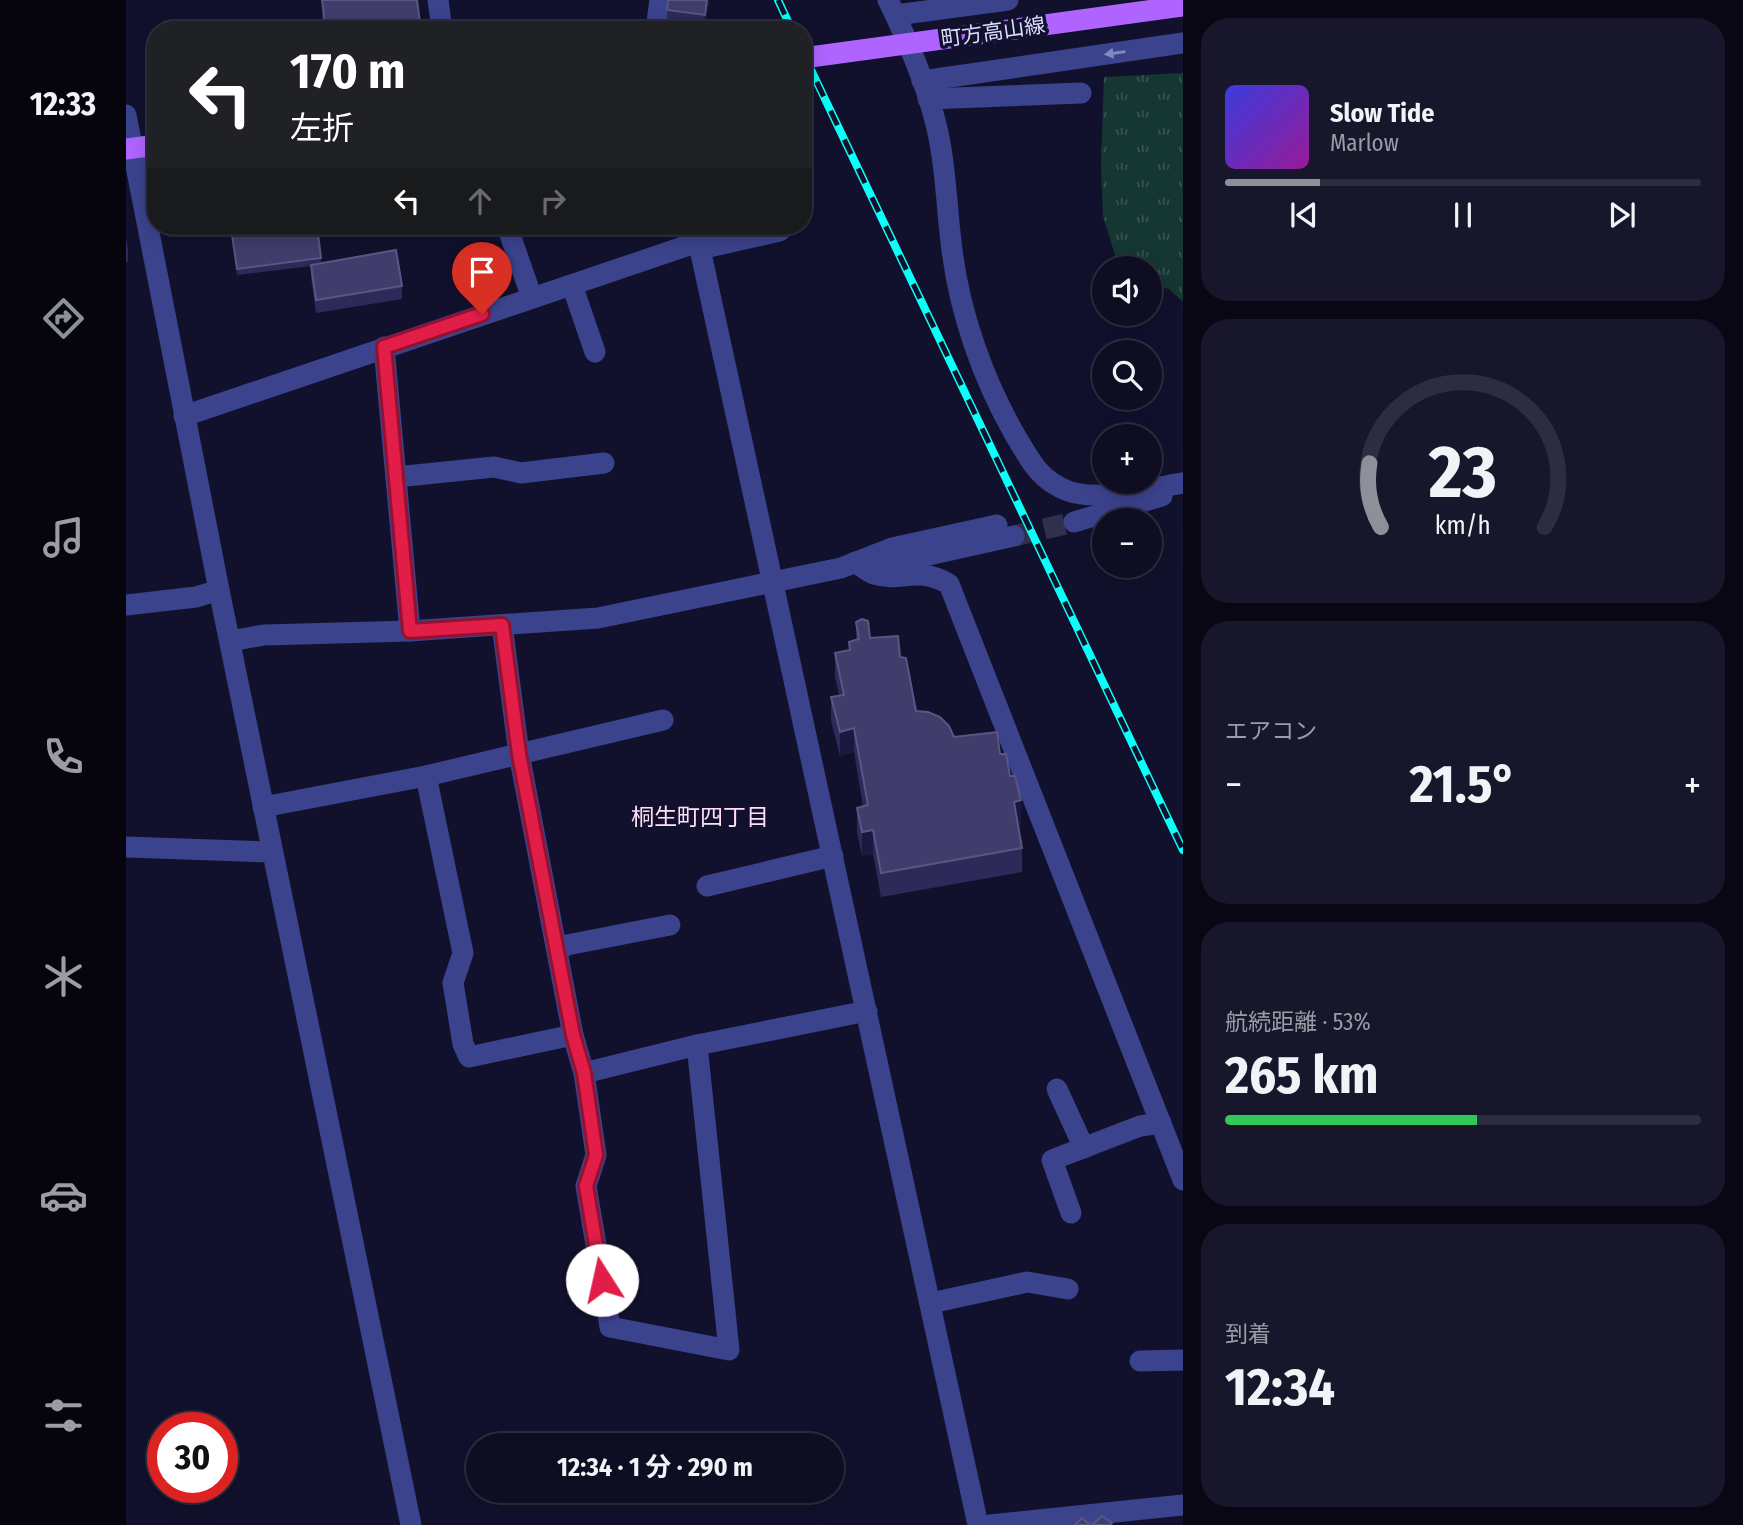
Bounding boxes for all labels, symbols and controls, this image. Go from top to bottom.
street label: 町方高山線 [939,12,1047,52]
text: 170 m [290,42,406,101]
one-way arrow [1104,48,1126,59]
icon: left [175,49,266,140]
text: 12:33 [30,85,96,123]
text: Slow Tide [1330,98,1434,129]
text: 左折 [290,109,354,147]
text: Marlow [1330,129,1399,157]
icon: left [388,182,426,220]
icon: ahead [461,182,499,220]
icon: right [534,182,572,220]
icon: previous [1285,196,1323,234]
icon: pause [1444,196,1482,234]
icon: next [1603,196,1641,234]
pin [452,242,512,314]
icon: arrive [463,253,501,291]
map controls [1092,256,1162,578]
button: sound [1092,256,1162,326]
icon: directions [39,294,88,343]
button: search [1092,340,1162,410]
button: + [1092,424,1162,494]
text: 23 [1428,430,1497,517]
button: − [1092,508,1162,578]
text: km/h [1435,511,1491,541]
icon: music [39,513,88,562]
text: エアコン [1225,717,1317,745]
icon: phone [39,732,88,781]
text: 21.5° [1409,753,1516,816]
text: − [1225,762,1242,808]
text: + [1684,762,1701,808]
district label: 桐生町四丁目 [631,803,769,831]
icon: climate [39,952,88,1001]
text: 航続距離 · 53% [1225,1008,1371,1036]
text: 265 km [1225,1044,1379,1107]
icon: car [39,1171,88,1220]
position arrow [565,1243,639,1317]
text: 到着 [1225,1320,1271,1348]
text: 12:34 [1225,1356,1335,1419]
icon: filters [39,1391,88,1440]
speed limit sign: 30 [147,1412,238,1503]
text: 12:34 · 1 分 · 290 m [557,1452,753,1483]

